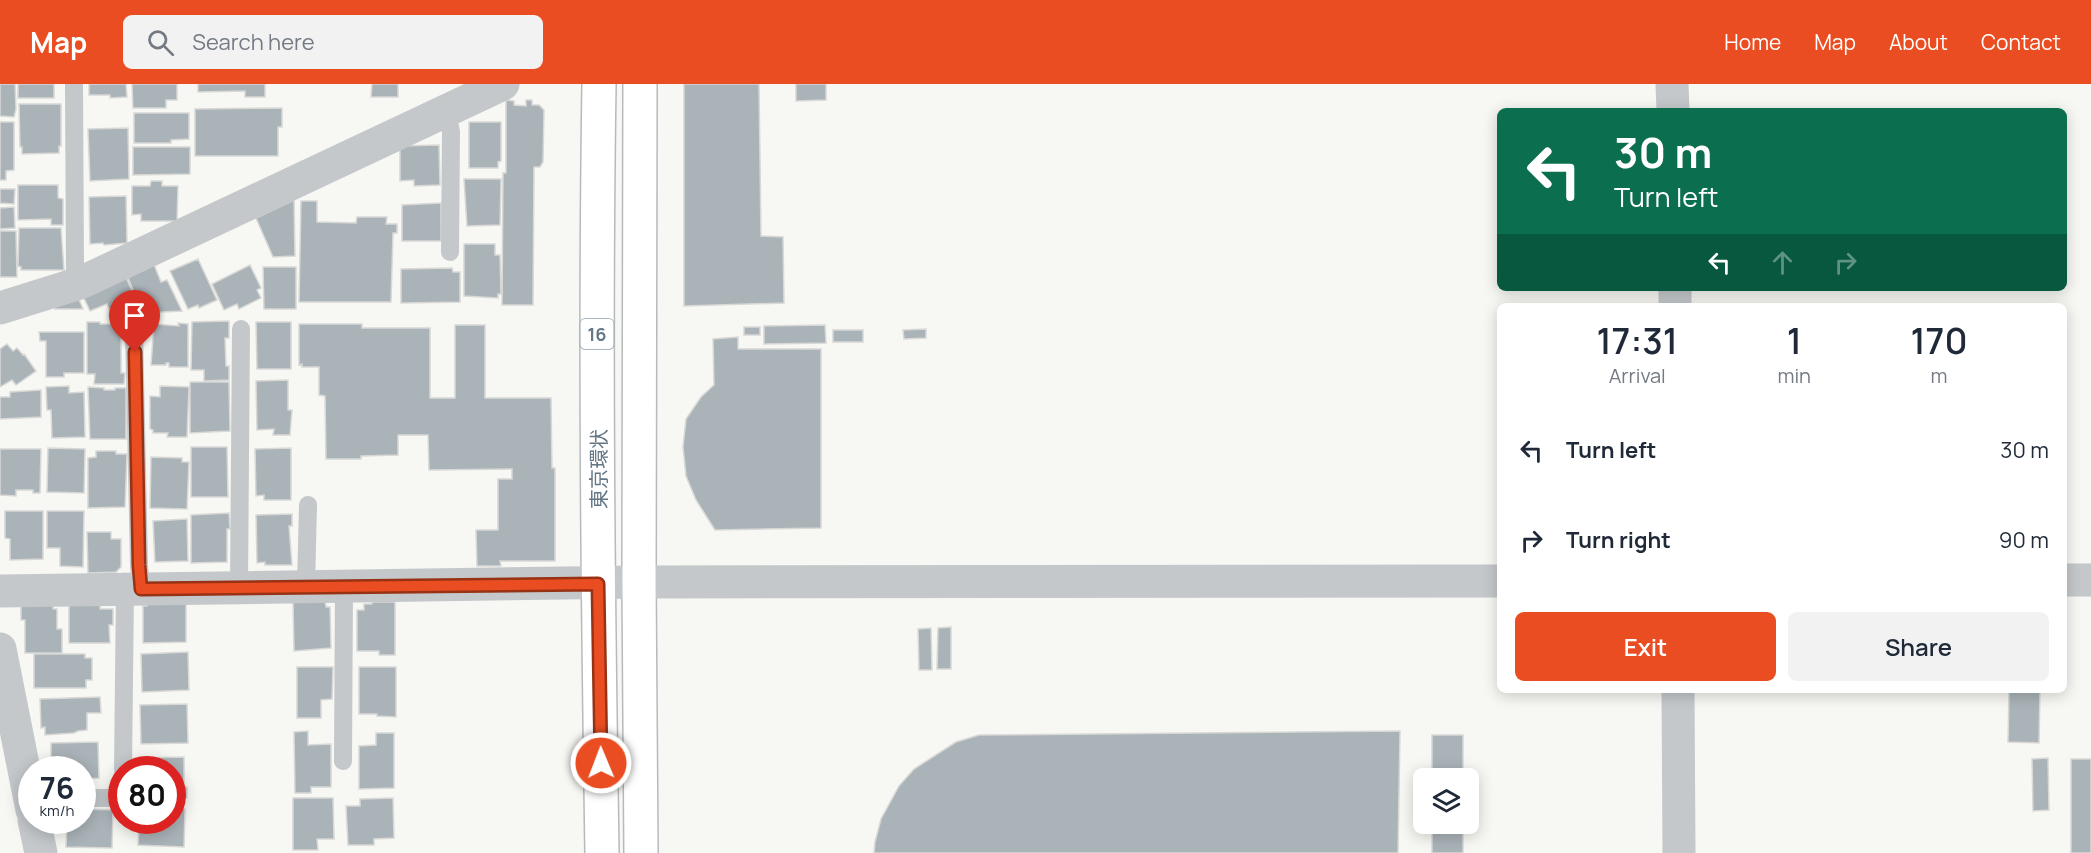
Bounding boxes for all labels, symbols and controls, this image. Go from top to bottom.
search box [123,15,543,69]
text: Map [30,23,87,61]
icon: search [144,26,177,59]
text: Search here [192,27,315,57]
text: Home [1724,28,1781,56]
text: Map [1814,28,1856,56]
text: About [1889,28,1948,56]
text: Contact [1981,28,2061,56]
text: 30 m [1614,123,1712,181]
icon: left [1515,132,1593,210]
text: Turn left [1614,178,1718,215]
icon: left [1703,246,1736,279]
icon: ahead [1766,246,1799,279]
icon: right [1829,246,1862,279]
pin [109,290,160,352]
icon: arrive [118,299,151,332]
text: 17:31 [1596,316,1678,365]
text: 1 [1787,316,1802,365]
text: 170 [1910,316,1968,365]
road number: 16 [580,319,614,349]
text: Arrival [1609,362,1666,389]
text: min [1777,362,1811,389]
text: m [1930,362,1947,389]
street label: 東京環状 [585,429,612,509]
icon: left [1515,434,1548,467]
text: Turn left [1566,435,1656,465]
text: 30 m [2000,435,2049,465]
icon: right [1515,524,1548,557]
text: Turn right [1566,525,1671,555]
text: 90 m [1999,525,2049,555]
button: Exit [1515,612,1776,681]
button: Share [1788,612,2049,681]
position arrow [569,731,633,795]
speed limit sign: 80 [108,756,186,834]
text: 76 [40,767,74,808]
map controls [1413,768,1479,834]
button: layers [1413,768,1479,834]
text: km/h [40,800,74,821]

